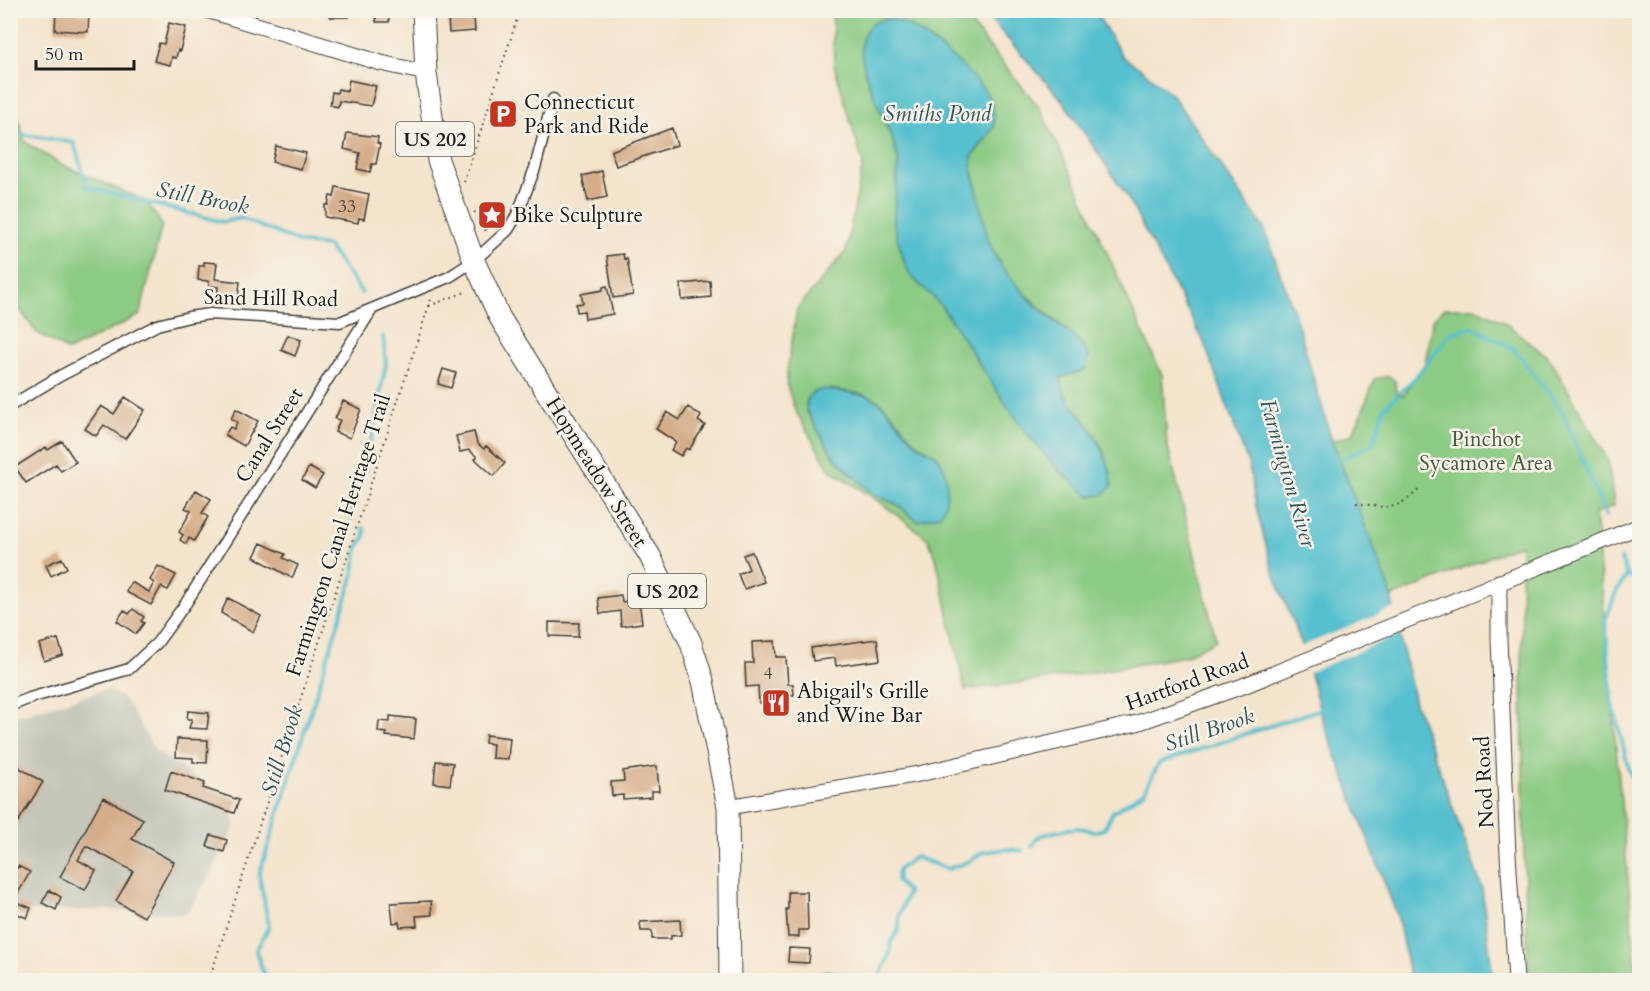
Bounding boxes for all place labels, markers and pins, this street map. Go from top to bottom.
place label: Connecticut Park and Ride [524,88,649,141]
parking icon: Connecticut Park and Ride [487,98,519,130]
place icon: Bike Sculpture [476,199,508,231]
place label: Bike Sculpture [513,201,643,230]
place label: Abigail's Grille and Wine Bar [797,677,929,730]
restaurant icon: Abigail's Grille and Wine Bar [760,687,792,719]

